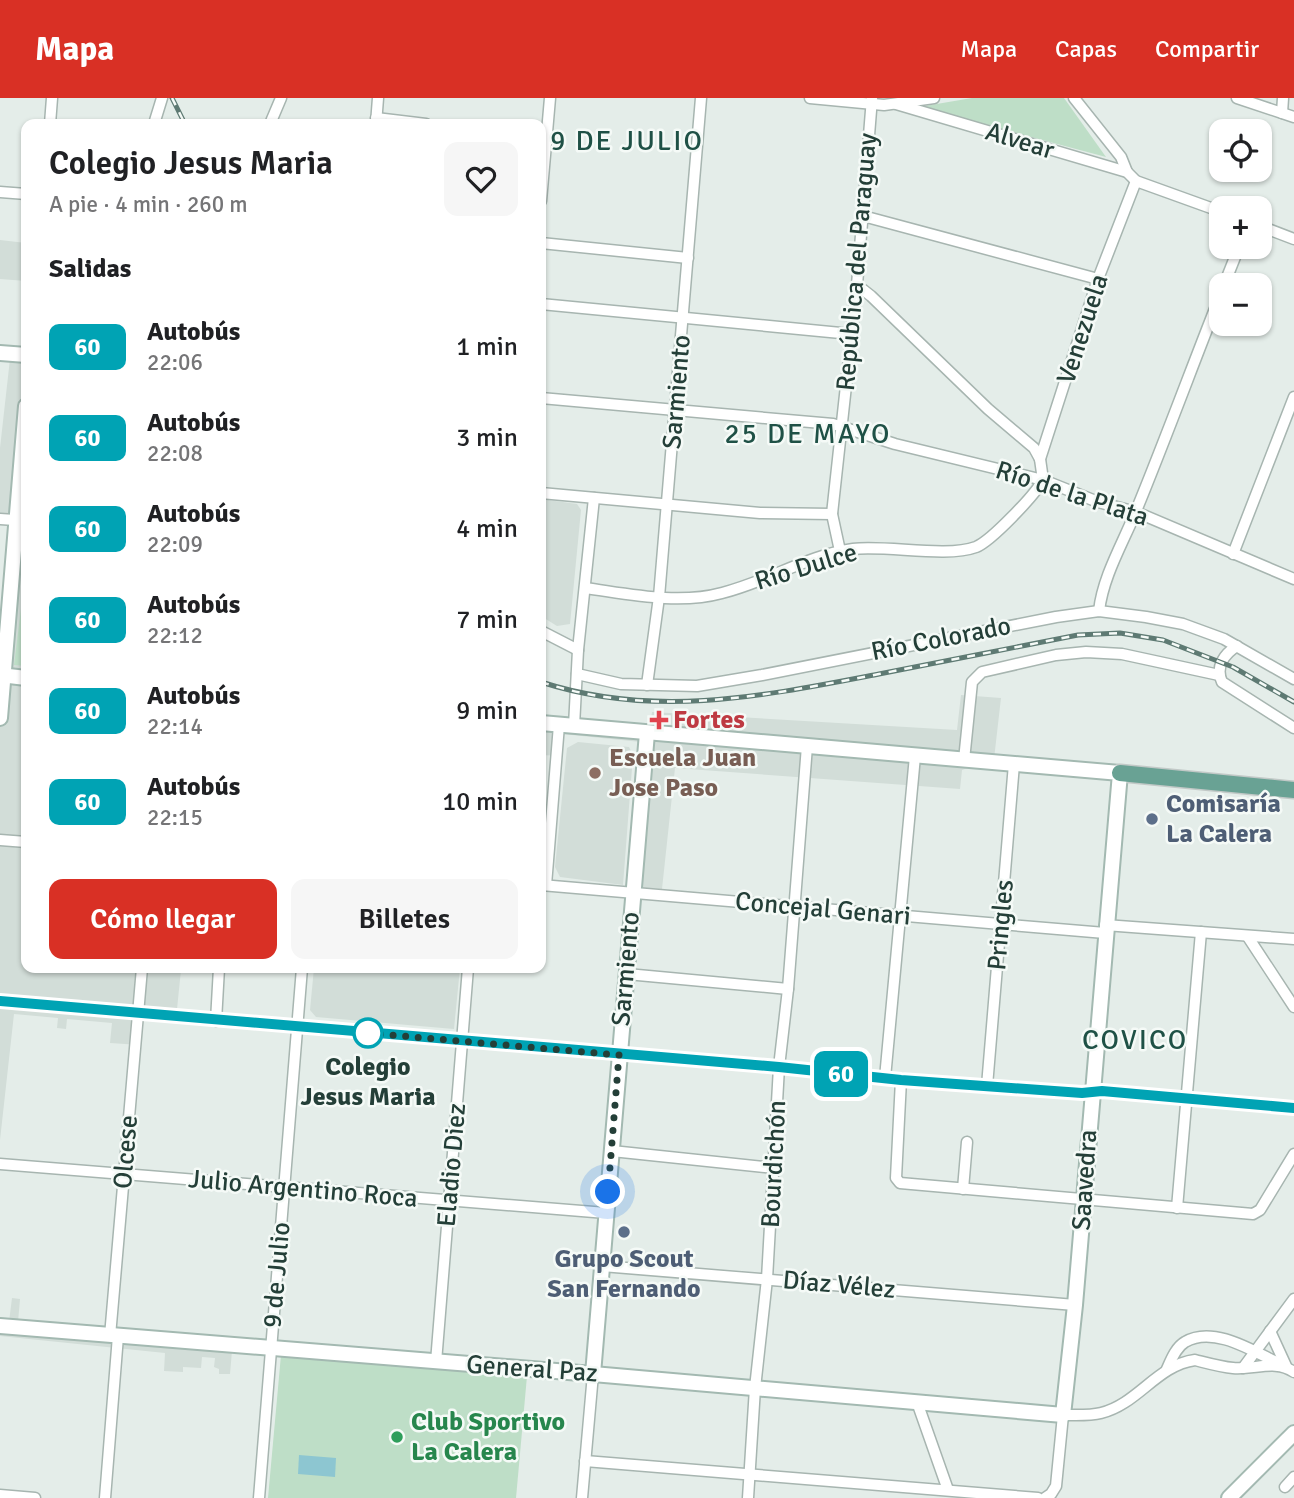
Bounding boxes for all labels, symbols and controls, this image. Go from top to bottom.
text: Mapa [35,29,114,70]
text: Mapa [961,34,1017,64]
text: Capas [1055,34,1117,64]
text: Compartir [1155,34,1259,64]
street label: Alvear [982,115,1059,167]
map controls [1209,119,1272,336]
button: locate [1209,119,1272,182]
district label: 9 DE JULIO [550,124,704,158]
street label: República del Paraguay [830,132,884,392]
button: heart [444,142,518,216]
text: Colegio Jesus Maria [49,143,333,184]
text: A pie · 4 min · 260 m [49,190,248,219]
button: + [1209,196,1272,259]
text: Salidas [49,253,131,285]
street label: Venezuela [1050,270,1116,388]
button: − [1209,273,1272,336]
text: Autobús [147,316,240,348]
text: 1 min [456,331,518,363]
text: 60 [75,332,100,362]
street label: Sarmiento [656,334,698,450]
text: 22:06 [147,348,203,377]
text: Autobús [147,407,240,439]
district label: 25 DE MAYO [725,417,891,451]
text: 3 min [456,422,518,454]
text: 60 [75,423,100,453]
text: 22:08 [147,439,203,468]
street label: Río de la Plata [992,454,1152,534]
text: Autobús [147,498,240,530]
text: 4 min [456,513,518,545]
text: 60 [75,514,100,544]
text: 22:09 [147,530,203,559]
street label: Río Dulce [751,536,861,598]
text: Autobús [147,589,240,621]
text: 7 min [456,604,518,636]
text: 60 [75,605,100,635]
street label: Río Colorado [868,610,1014,668]
text: 22:12 [147,621,203,650]
text: Autobús [147,680,240,712]
text: 9 min [456,695,518,727]
text: 60 [75,696,100,726]
place label: Fortes [673,704,745,736]
text: 22:14 [147,712,203,741]
marker: Fortes [651,712,667,728]
place label: Escuela Juan Jose Paso [609,742,756,804]
marker: Escuela Juan Jose Paso [587,765,603,781]
text: Autobús [147,771,240,803]
text: 10 min [442,786,518,818]
text: 60 [75,787,100,817]
place label: Comisaría La Calera [1166,788,1281,850]
text: 22:15 [147,803,203,832]
marker: Comisaría La Calera [1144,811,1160,827]
street label: Pringles [981,878,1021,972]
button: Cómo llegar [49,879,277,959]
button: Billetes [291,879,518,959]
street label: Concejal Genari [734,885,912,933]
street label: Sarmiento [605,911,647,1027]
marker: Colegio Jesus Maria [353,1018,383,1048]
district label: COVICO [1082,1023,1188,1057]
place label: Colegio Jesus Maria [300,1051,436,1113]
line badge: 60 [810,1051,872,1097]
text: 60 [828,1059,854,1089]
street label: Bourdichón [755,1099,793,1229]
street label: Eladio Diez [431,1102,473,1228]
street label: Olcese [107,1114,145,1190]
street label: Saavedra [1066,1128,1104,1232]
street label: Julio Argentino Roca [187,1163,419,1215]
your location [590,1174,625,1209]
street label: 9 de Julio [256,1221,298,1329]
marker: Grupo Scout San Fernando [616,1224,632,1240]
place label: Grupo Scout San Fernando [547,1243,701,1305]
street label: Díaz Vélez [781,1264,897,1306]
street label: General Paz [465,1348,599,1390]
place label: Club Sportivo La Calera [411,1406,565,1468]
marker: Club Sportivo La Calera [389,1429,405,1445]

